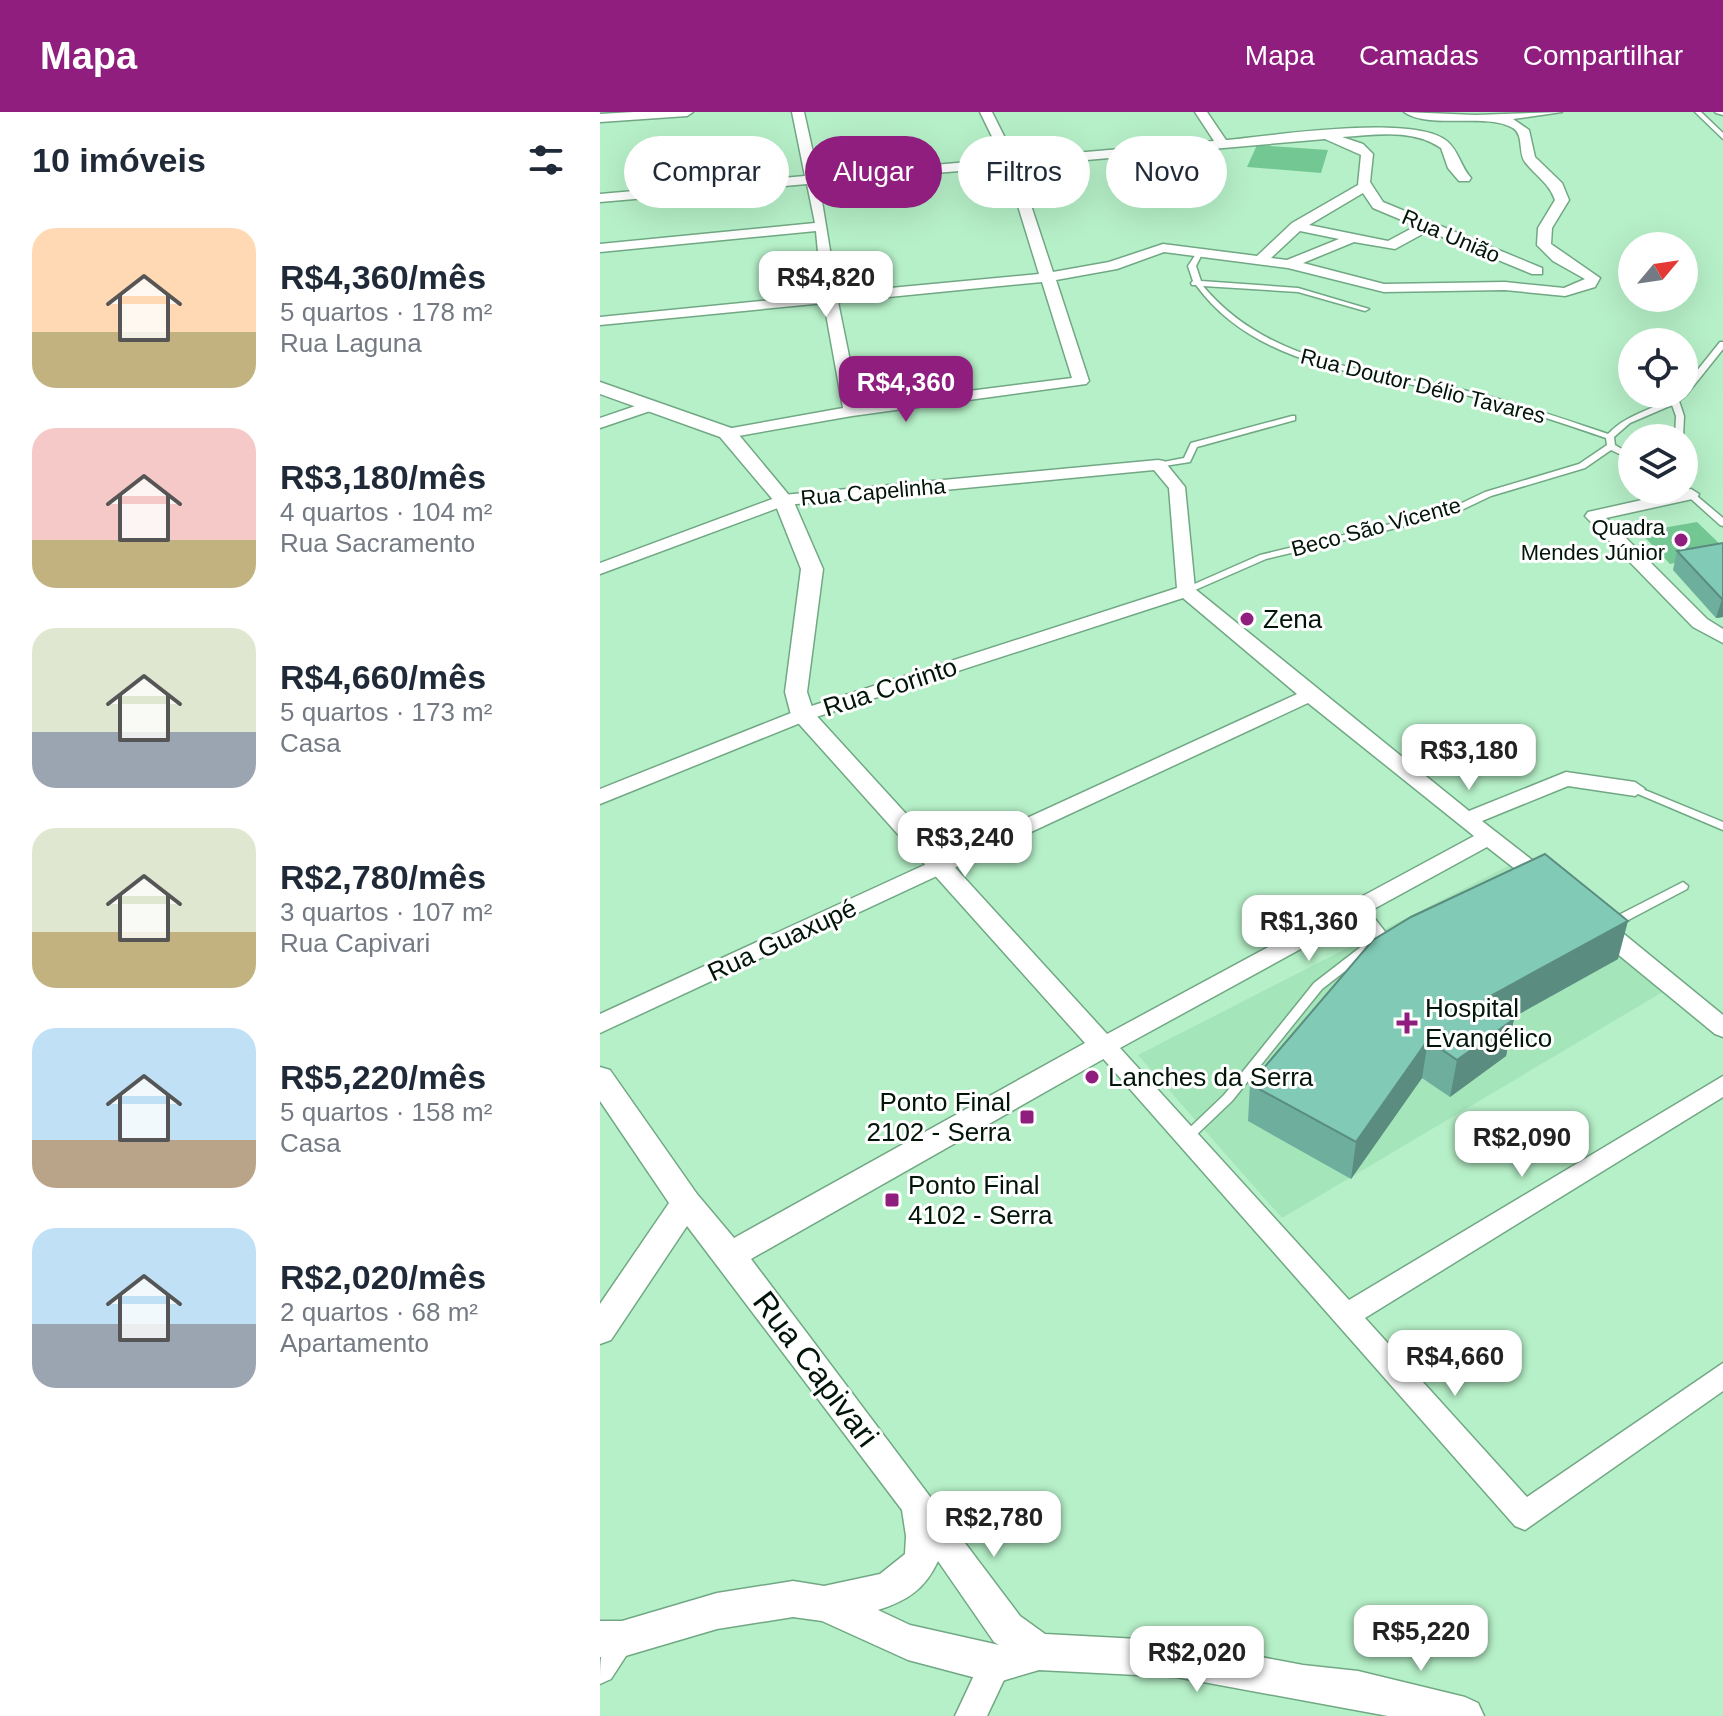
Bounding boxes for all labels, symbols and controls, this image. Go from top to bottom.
text: Mapa [40,35,137,77]
text: Mapa [1245,40,1315,71]
text: Camadas [1359,40,1479,71]
text: Compartilhar [1523,40,1683,71]
chip: Comprar [624,136,789,208]
chip: Alugar [805,136,942,208]
chip: Filtros [958,136,1090,208]
chip: Novo [1106,136,1227,208]
icon: filters [524,138,568,182]
text: 10 imóveis [32,141,206,179]
street label: Rua União [1398,204,1504,268]
north arrow [1618,232,1698,312]
map controls [1618,232,1698,504]
pin: R$4,820 [752,251,900,319]
text: R$4,360/mês [280,258,486,296]
icon: home [96,260,192,356]
text: R$4,820 [777,262,875,292]
text: 5 quartos · 178 m² [280,297,492,327]
text: Rua Laguna [280,328,422,358]
button: locate [1618,328,1698,408]
street label: Rua Doutor Délio Tavares [1298,343,1548,429]
pin: R$4,360 [832,356,980,424]
text: R$4,360 [857,367,955,397]
button: layers [1618,424,1698,504]
text: R$3,180/mês [280,458,486,496]
icon: home [96,460,192,556]
street label: Rua Capelinha [799,473,947,511]
street label: Beco São Vicente [1288,492,1464,562]
text: 4 quartos · 104 m² [280,497,492,527]
place label: Quadra Mendes Júnior [1521,515,1666,565]
text: Rua Sacramento [280,528,475,558]
marker: Quadra Mendes Júnior [1672,531,1690,549]
place label: Zena [1263,604,1323,634]
marker: Zena [1238,610,1256,628]
street label: Rua Corinto [819,651,961,723]
text: R$4,660/mês [280,658,486,696]
icon: home [96,660,192,756]
text: 5 quartos · 173 m² [280,697,492,727]
pin: R$3,180 [1395,724,1543,792]
text: Casa [280,728,341,758]
text: R$3,180 [1420,735,1518,765]
pin: R$3,240 [891,811,1039,879]
text: R$3,240 [916,822,1014,852]
text: R$2,780/mês [280,858,486,896]
icon: home [96,860,192,956]
street label: Rua Guaxupé [703,893,861,987]
pin: R$1,360 [1235,895,1383,963]
text: 3 quartos · 107 m² [280,897,492,927]
text: R$1,360 [1260,906,1358,936]
text: Rua Capivari [280,928,430,958]
place label: Hospital Evangélico [1425,993,1552,1053]
marker: Hospital Evangélico [1396,1012,1418,1034]
text: R$5,220/mês [280,1058,486,1096]
icon: home [96,1060,192,1156]
place label: Lanches da Serra [1108,1062,1314,1092]
marker: Lanches da Serra [1083,1068,1101,1086]
place label: Ponto Final 2102 - Serra [866,1087,1012,1147]
text: 5 quartos · 158 m² [280,1097,492,1127]
marker: Ponto Final 2102 - Serra [1018,1108,1036,1126]
pin: R$2,090 [1448,1111,1596,1179]
text: R$2,090 [1473,1122,1571,1152]
text: Casa [280,1128,341,1158]
place label: Ponto Final 4102 - Serra [908,1170,1053,1230]
marker: Ponto Final 4102 - Serra [883,1191,901,1209]
text: R$2,020/mês [280,1258,486,1296]
icon: home [96,1260,192,1356]
street label: Rua Capivari [746,1284,886,1454]
text: 2 quartos · 68 m² [280,1297,478,1327]
text: Apartamento [280,1328,429,1358]
pin: R$4,660 [1381,1330,1529,1398]
text: R$4,660 [1406,1341,1504,1371]
pin: R$2,780 [920,1491,1068,1559]
text: R$2,780 [945,1502,1043,1532]
pin: R$5,220 [1347,1605,1495,1673]
text: R$5,220 [1372,1616,1470,1646]
pin: R$2,020 [1123,1626,1271,1694]
text: R$2,020 [1148,1637,1246,1667]

